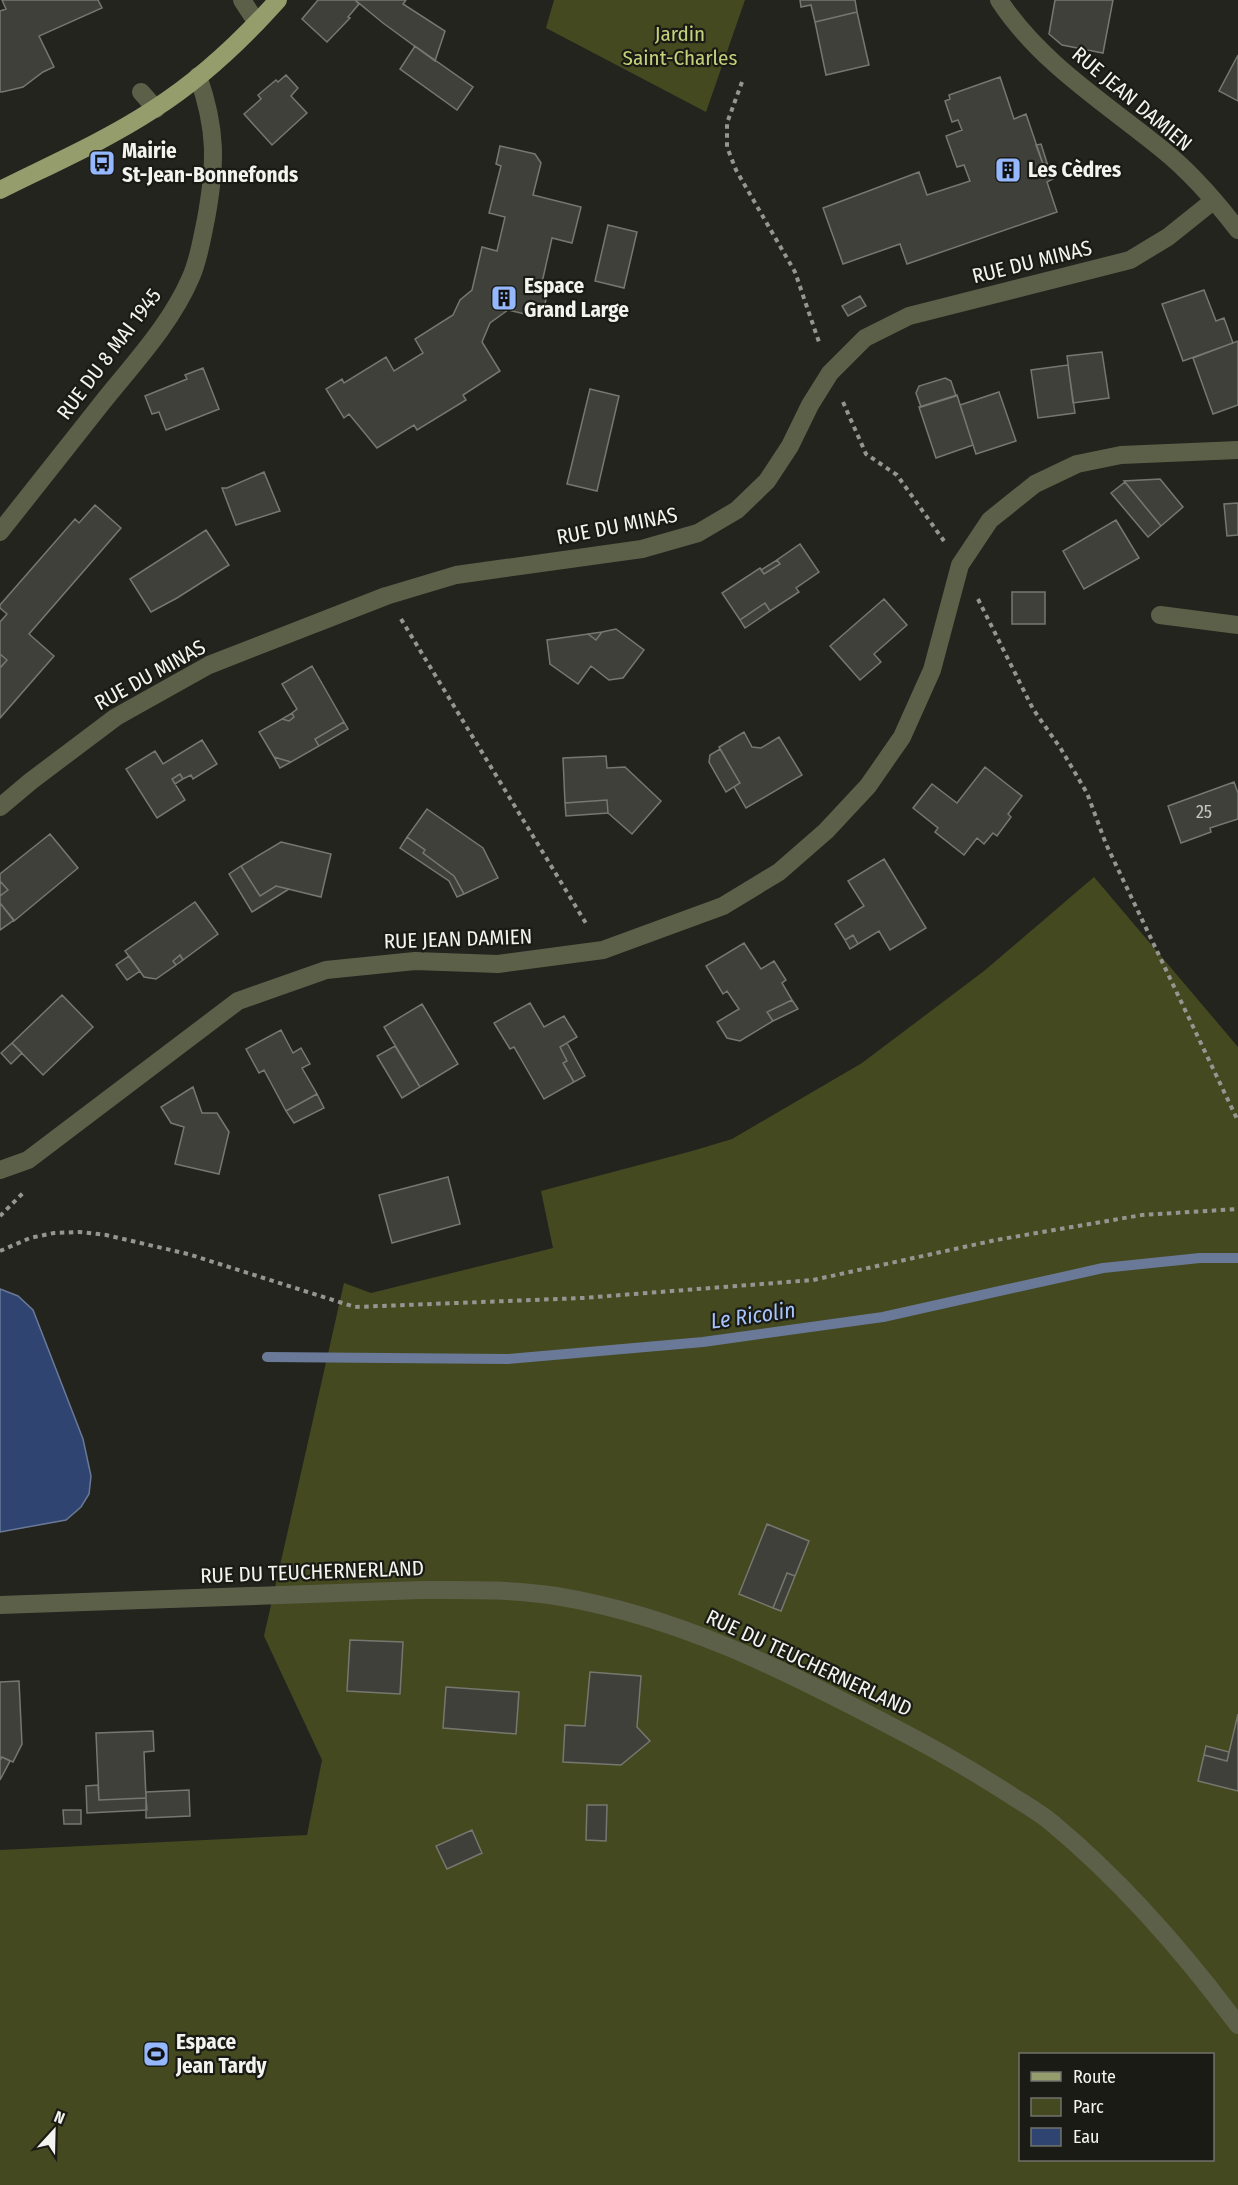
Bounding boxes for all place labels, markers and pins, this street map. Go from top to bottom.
place label: Mairie St-Jean-Bonnefonds [122,138,298,188]
bus stop icon: Mairie St-Jean-Bonnefonds [87,148,117,178]
building icon: Les Cèdres [993,155,1023,185]
place label: Les Cèdres [1028,157,1121,183]
place label: Espace Grand Large [524,273,629,323]
building icon: Espace Grand Large [489,283,519,313]
place label: Espace Jean Tardy [175,2029,268,2079]
sports icon: Espace Jean Tardy [141,2039,171,2069]

